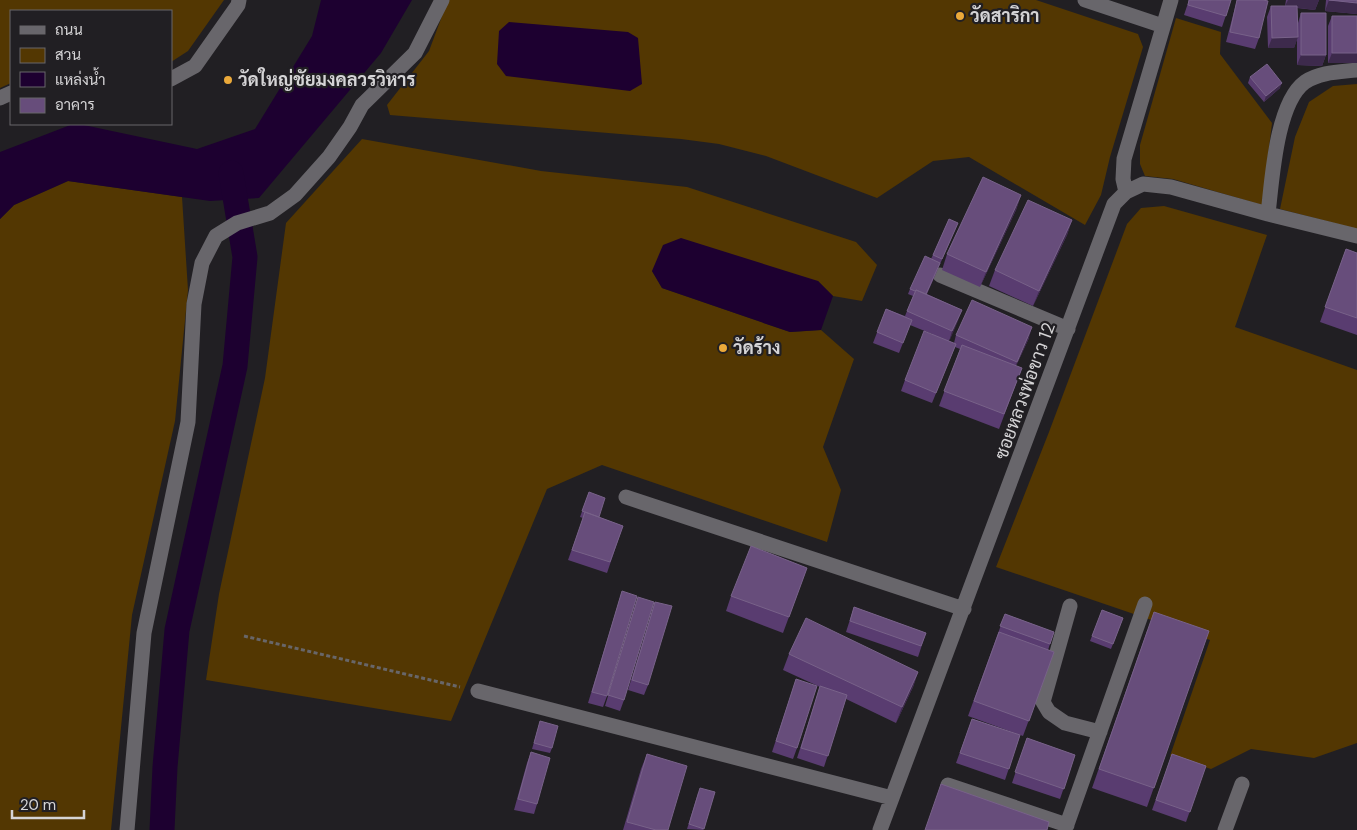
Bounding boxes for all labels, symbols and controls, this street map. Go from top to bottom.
place label: วัดสาริกา [970,4,1040,28]
legend [10,10,172,125]
marker: วัดสาริกา [954,10,966,22]
text: ถนน [55,20,83,40]
text: สวน [55,45,81,65]
text: แหล่งน้ำ [55,67,106,90]
place label: วัดใหญ่ชัยมงคลวรวิหาร [238,67,416,92]
marker: วัดใหญ่ชัยมงคลวรวิหาร [222,74,234,86]
text: อาคาร [55,95,95,115]
street label: ซอยหลวงพ่อขาว 12 [989,319,1061,463]
place label: วัดร้าง [733,336,781,360]
marker: วัดร้าง [717,342,729,354]
scale bar [12,788,85,820]
text: 20 m [20,795,56,815]

